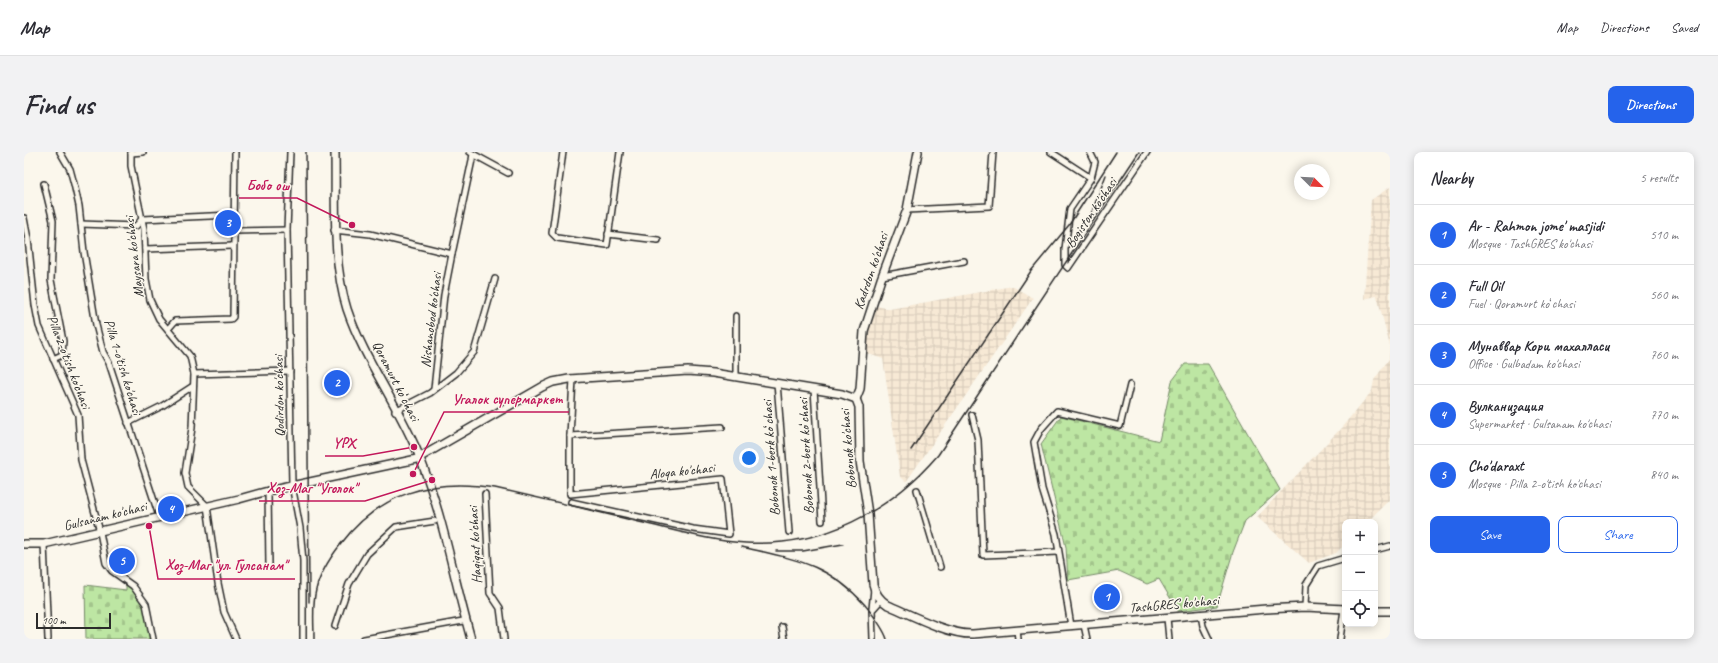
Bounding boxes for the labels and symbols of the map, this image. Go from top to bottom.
north arrow [1294,164,1330,200]
callout: Бобо ош [239,171,297,198]
street label: Bogiston ko'chasi [1061,173,1122,251]
text: Бобо ош [246,176,291,195]
pin: 3 [215,208,241,238]
street label: Maysara ko'chasi [120,213,147,299]
street label: Kadrdon ko'chasi [850,228,893,311]
street label: Nishanobod ko'chasi [417,269,446,369]
street label: Pilla 2-o'tish ko'chasi [43,313,95,413]
street label: Pilla 1-o'tish ko'chasi [100,317,146,419]
street label: Qoramurt koʻchasi [369,338,425,426]
street label: Qodirdon ko'chasi [270,353,288,437]
pin: 2 [324,368,350,398]
callout: Угалок супермаркет [444,385,569,412]
text: Угалок супермаркет [452,390,564,409]
street label: Bobonok 2-berk koʻchasi [794,395,818,514]
street label: Bobonok 1-berk koʻchasi [758,397,784,516]
street label: Bobonok ko'chasi [836,406,860,489]
callout: YPX [325,429,363,456]
text: YPX [333,434,358,453]
your location [739,448,759,468]
street label: Aloqa ko'chasi [649,459,718,483]
callout: Хоз-Маг "Уголок" [259,474,365,501]
text: Хоз-Маг "Уголок" [267,479,361,498]
pin: 4 [158,494,184,524]
street label: Gulsanam ko'chasi [62,497,150,534]
street label: Haqiqat ko'chasi [464,503,486,584]
pin: 5 [109,546,135,576]
callout: Хоз-Маг "ул. Гулсанам" [158,552,295,579]
text: Хоз-Маг "ул. Гулсанам" [165,556,290,575]
pin: 1 [1094,582,1120,612]
street label: TashGRES ko'chasi [1129,591,1222,616]
scale bar [36,611,111,630]

